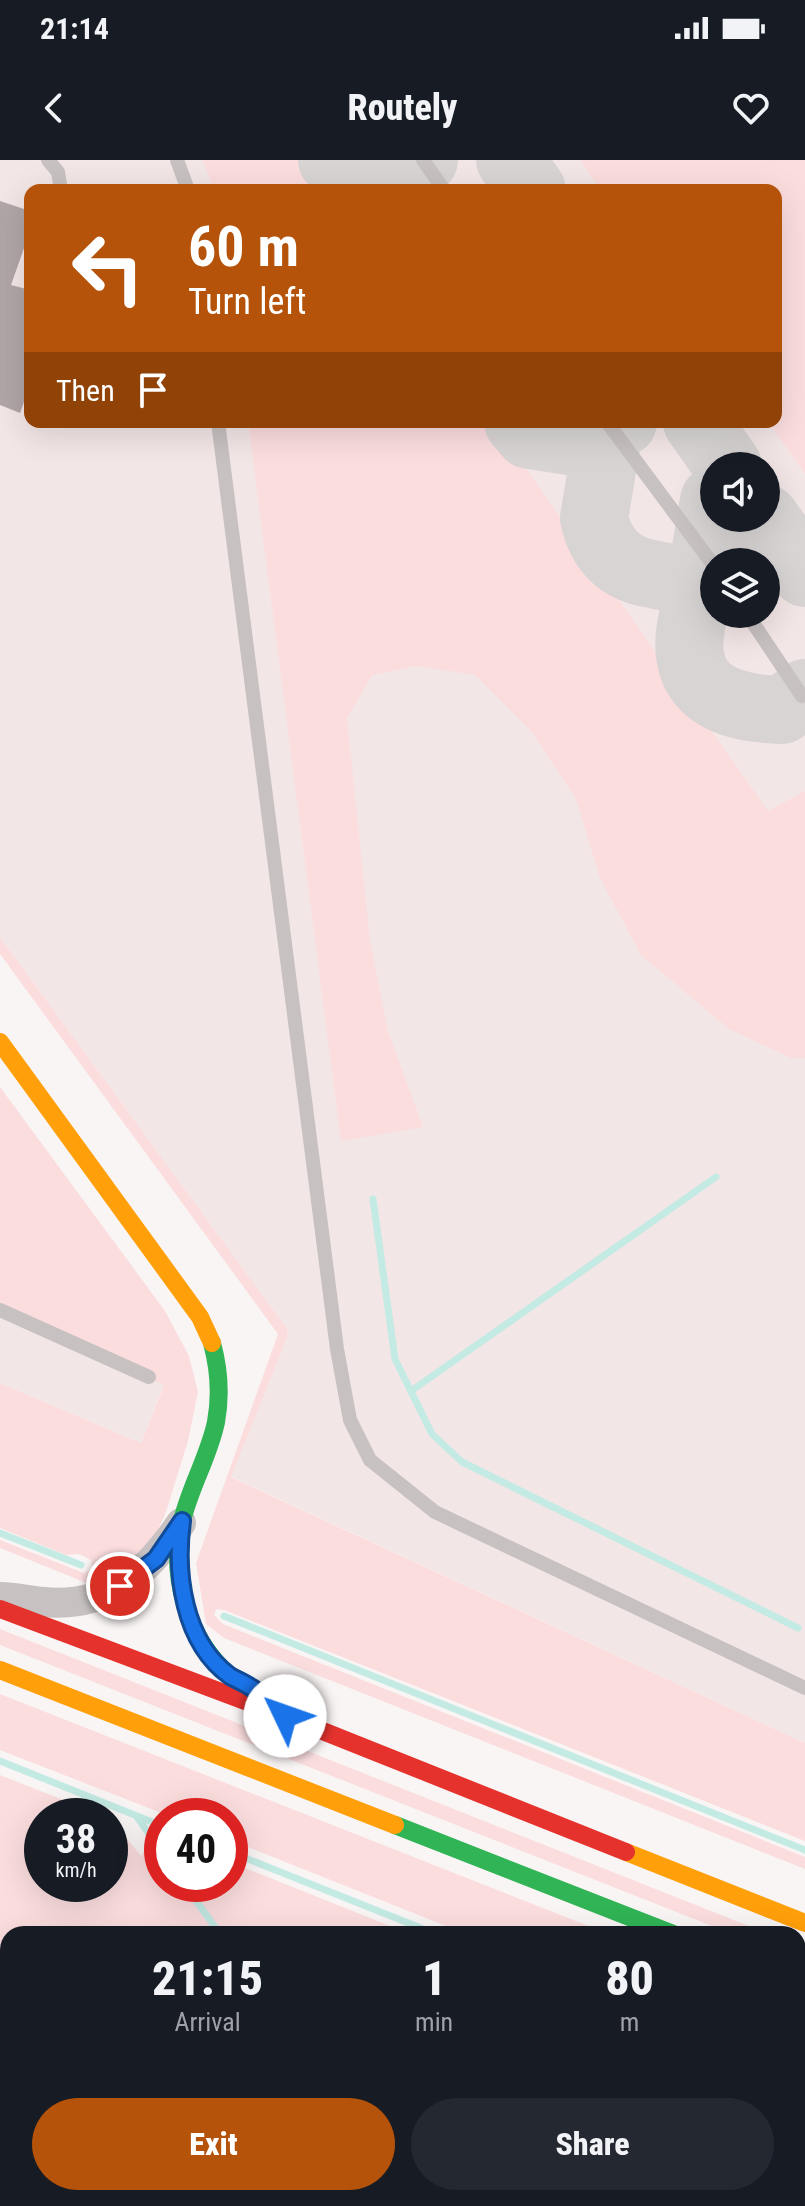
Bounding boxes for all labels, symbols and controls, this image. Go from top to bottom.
text: 21:14 [40,11,109,46]
icon: back [32,86,76,130]
icon: heart [729,86,773,130]
text: Routely [348,87,457,129]
text: 60 m [188,214,299,280]
icon: left [56,216,160,320]
text: Turn left [188,281,306,323]
icon: arrive [131,368,175,412]
text: Then [56,373,115,408]
map controls [700,452,780,628]
button: sound [700,452,780,532]
button: layers [700,548,780,628]
pin [86,1552,154,1620]
icon: arrive [98,1564,142,1608]
position arrow [243,1674,327,1758]
speed limit sign: 40 [144,1798,248,1902]
text: 38 [56,1816,96,1863]
text: km/h [55,1858,97,1882]
text: 21:15 [152,1950,263,2007]
text: 1 [422,1950,446,2007]
text: 80 [605,1950,654,2007]
text: Arrival [174,2007,241,2037]
text: min [415,2007,453,2037]
text: m [620,2007,639,2037]
button: Exit [32,2098,395,2190]
button: Share [411,2098,774,2190]

